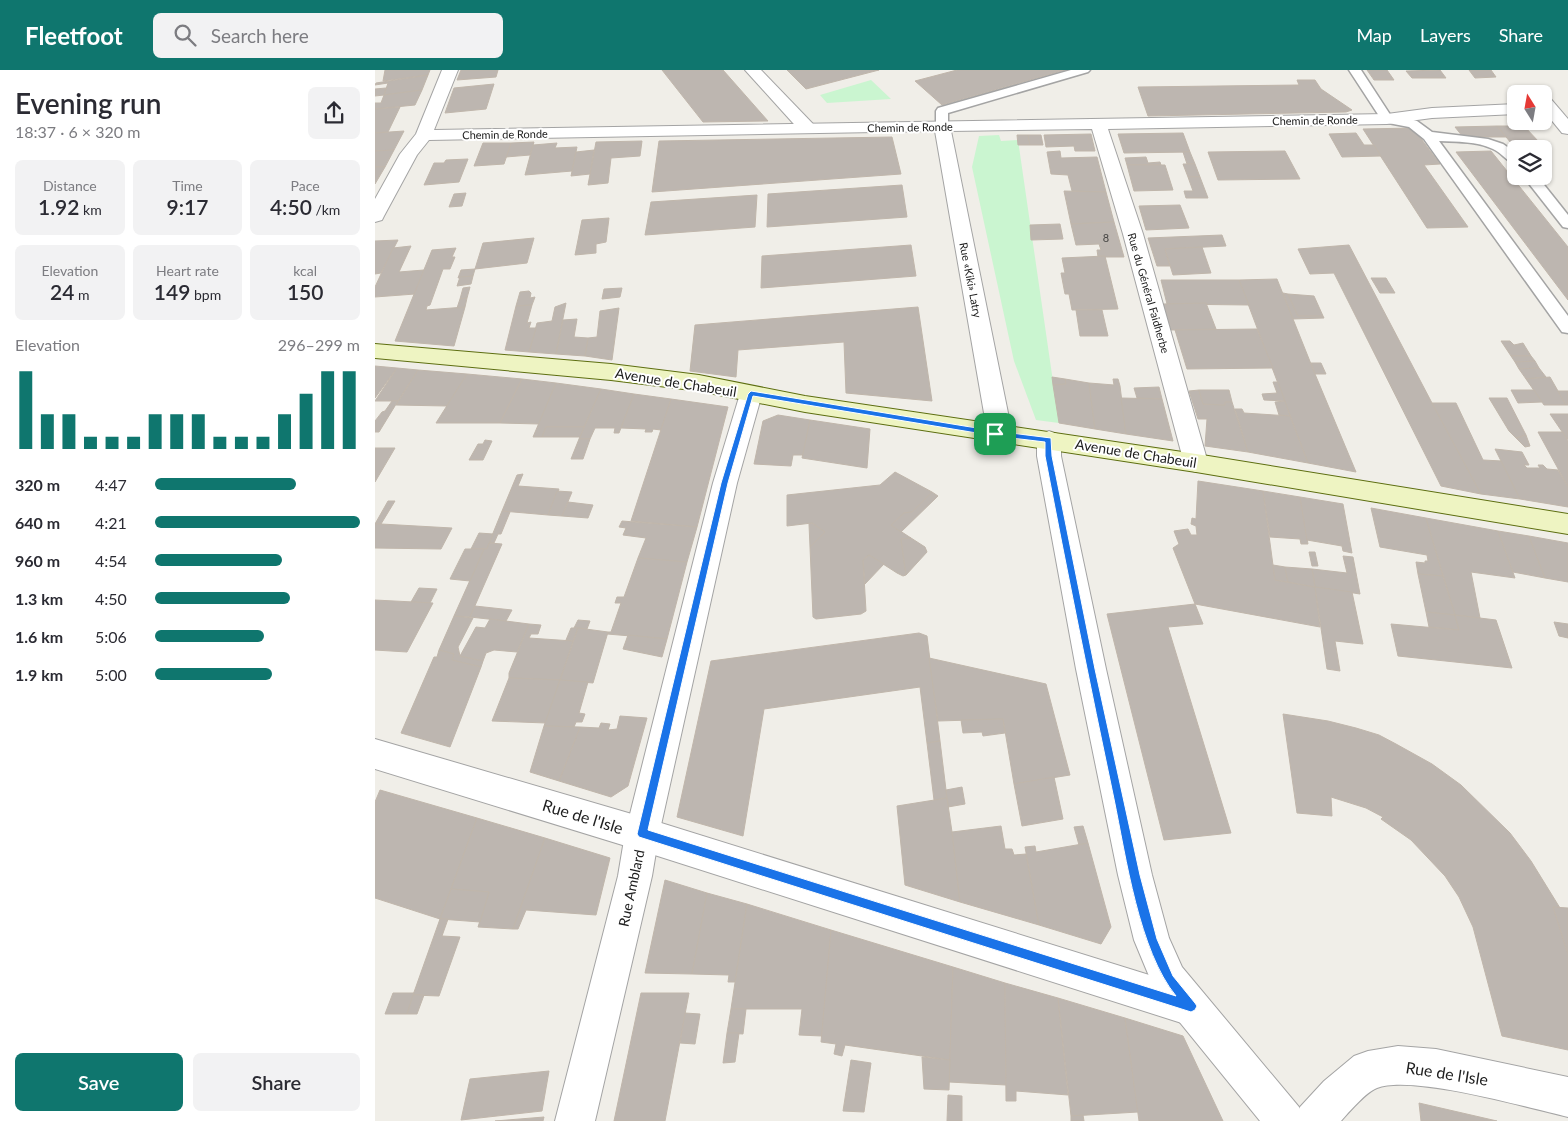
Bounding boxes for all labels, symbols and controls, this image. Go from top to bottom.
search box [153,13,503,58]
text: Fleetfoot [25,21,123,50]
icon: search [171,21,199,49]
text: Search here [211,24,309,47]
text: Map [1356,24,1392,46]
text: Layers [1420,24,1471,46]
text: Share [1499,24,1543,46]
north arrow [1507,85,1553,130]
map controls [1507,85,1552,185]
text: Evening run [15,86,161,120]
button: share [308,87,360,139]
street label: Chemin de Ronde [1272,113,1358,127]
street label: Chemin de Ronde [867,120,953,134]
text: 18:37 · 6 × 320 m [15,122,140,141]
street label: Chemin de Ronde [462,127,548,141]
button: layers [1507,140,1552,185]
text: Distance [43,177,97,194]
text: Time [172,177,203,194]
text: Pace [291,177,320,194]
text: 1.92 [38,194,79,219]
text: 9:17 [167,194,208,219]
text: 4:50 [270,194,312,219]
text: km [79,201,102,218]
text: /km [312,201,340,218]
house number: 8 [1103,231,1109,244]
street label: Rue du Général Faidherbe [1126,231,1172,355]
street label: Rue «Kiki» Latry [957,241,985,319]
text: Elevation [41,262,98,279]
text: Heart rate [156,262,219,279]
text: kcal [293,262,317,279]
text: 24 [50,279,74,304]
text: 149 [154,279,190,304]
text: 150 [287,279,323,304]
text: m [74,286,90,303]
text: bpm [190,286,221,303]
text: Elevation [15,335,80,354]
text: 296–299 m [278,335,360,354]
street label: Avenue de Chabeuil [614,364,738,400]
pin [974,413,1016,455]
icon: arrive [981,420,1009,448]
street label: Avenue de Chabeuil [1074,435,1198,471]
text: 320 m [15,475,60,494]
text: 4:47 [95,475,127,494]
text: 640 m [15,513,60,532]
text: 4:21 [95,513,127,532]
text: 960 m [15,551,60,570]
text: 4:54 [95,551,127,570]
text: 1.3 km [15,589,63,608]
text: 4:50 [95,589,127,608]
text: 1.6 km [15,627,63,646]
text: 5:06 [95,627,127,646]
text: 1.9 km [15,665,63,684]
text: 5:00 [95,665,127,684]
street label: Rue de l'Isle [540,795,626,837]
street label: Rue Amblard [615,848,647,928]
button: Save [15,1053,183,1111]
button: Share [193,1053,360,1111]
street label: Rue de l'Isle [1404,1057,1490,1089]

